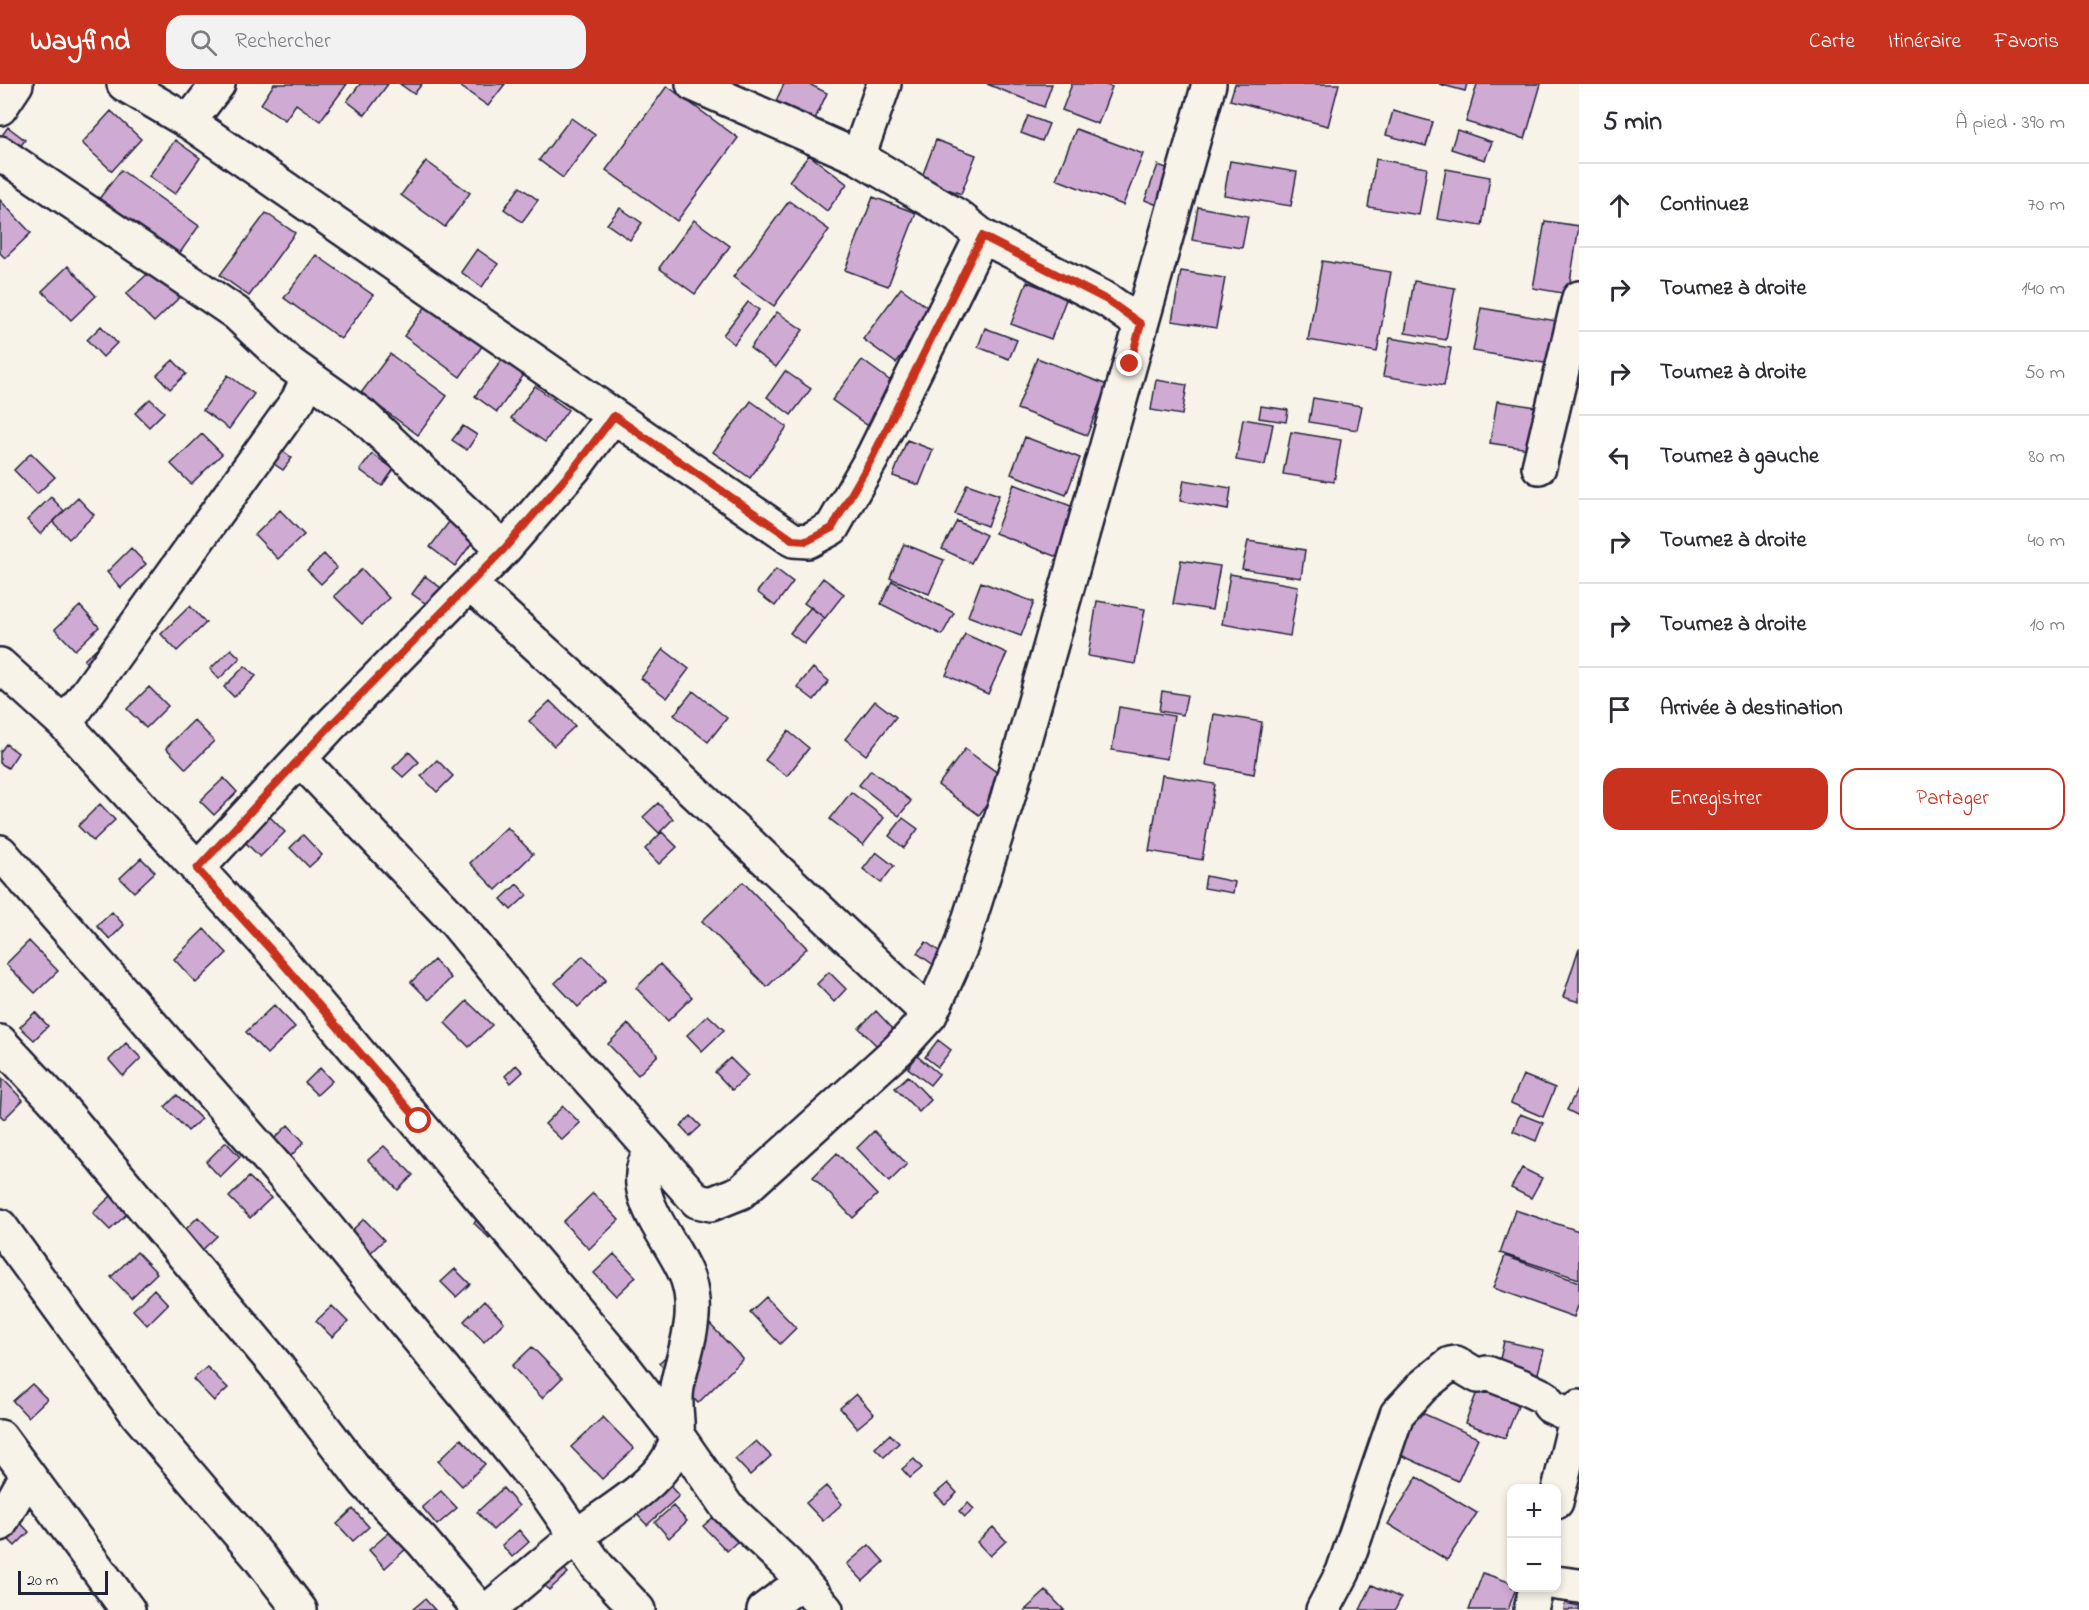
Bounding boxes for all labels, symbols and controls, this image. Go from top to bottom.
search box [166,15,586,69]
text: Wayfind [30,22,130,63]
icon: search [187,26,220,59]
text: Rechercher [235,26,331,58]
text: Carte [1809,27,1855,57]
text: Itinéraire [1888,27,1961,57]
text: Favoris [1994,27,2059,57]
text: 5 min [1603,104,1662,142]
text: À pied · 390 m [1955,109,2065,138]
icon: ahead [1603,189,1636,222]
text: Continuez [1660,189,1748,221]
text: 70 m [2028,191,2065,220]
icon: right [1603,273,1636,306]
text: Tournez à droite [1660,273,1806,305]
text: 140 m [2021,275,2065,304]
route end [1116,350,1142,376]
icon: right [1603,357,1636,390]
text: Tournez à droite [1660,357,1806,389]
text: 50 m [2024,359,2065,388]
icon: left [1603,441,1636,474]
text: Tournez à gauche [1660,441,1819,473]
text: 80 m [2028,443,2065,472]
icon: right [1603,525,1636,558]
text: Tournez à droite [1660,525,1806,557]
text: 40 m [2028,527,2065,556]
icon: right [1603,609,1636,642]
text: Tournez à droite [1660,609,1806,641]
text: 10 m [2029,611,2065,640]
icon: arrive [1603,693,1636,726]
text: Arrivée à destination [1660,693,1843,725]
button: Enregistrer [1603,768,1828,830]
button: Partager [1840,768,2065,830]
route start [405,1107,431,1133]
map controls [1507,1484,1561,1592]
button: + [1507,1484,1561,1538]
button: − [1507,1538,1561,1592]
scale bar [18,1568,108,1596]
text: 20 m [27,1569,58,1593]

